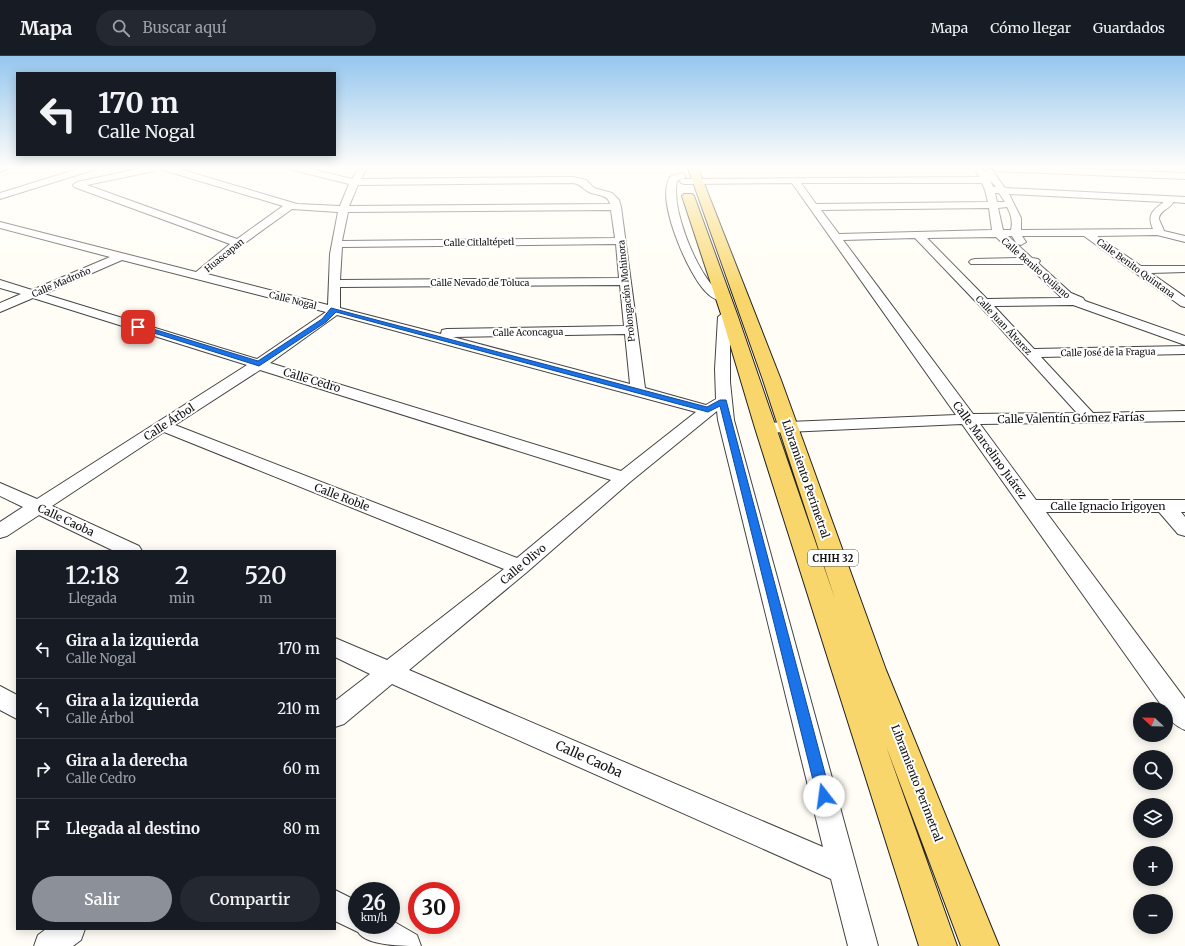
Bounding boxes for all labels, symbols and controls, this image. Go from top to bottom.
search box [96,10,376,46]
text: Mapa [20,16,72,40]
icon: search [110,17,132,39]
text: Buscar aquí [142,18,226,37]
text: Mapa [931,19,968,37]
text: Cómo llegar [990,19,1071,37]
text: Guardados [1093,19,1165,37]
text: 170 m [98,85,179,121]
icon: left [32,88,84,140]
text: Calle Nogal [98,120,195,143]
street label: Calle Benito Quijano [999,235,1073,301]
street label: Huascapan [202,236,246,274]
street label: Calle Citlaltépetl [444,236,515,248]
street label: Calle Benito Quintana [1095,236,1177,300]
street label: Prolongación Mohinora [615,239,637,343]
street label: Calle Madroño [30,265,92,299]
street label: Calle Nevado de Toluca [431,277,530,288]
street label: Calle Nogal [268,289,318,311]
street label: Calle Juan Álvarez [974,292,1035,357]
pin [121,310,155,344]
icon: arrive [127,316,149,338]
street label: Calle Aconcagua [493,326,563,338]
street label: Calle José de la Fragua [1060,346,1156,358]
street label: Calle Cedro [282,365,343,395]
street label: Calle Marcelino Juárez [950,398,1030,502]
street label: Calle Árbol [141,400,197,444]
street label: Calle Valentín Gómez Farías [997,410,1145,426]
street label: Libramiento Perimetral [779,418,833,541]
street label: Calle Roble [312,480,372,514]
street label: Calle Ignacio Irigoyen [1051,499,1166,513]
street label: Calle Caoba [36,501,97,539]
street label: Calle Olivo [497,540,549,587]
road number: CHIH 32 [808,550,858,566]
text: 12:18 [65,560,120,591]
text: 2 [175,560,189,591]
text: 520 [244,560,287,591]
text: Llegada [68,590,117,607]
text: min [169,590,195,607]
text: m [259,590,272,607]
text: Gira a la izquierda [66,631,199,650]
icon: left [32,638,54,660]
text: 170 m [278,639,320,658]
text: Calle Nogal [66,650,136,667]
text: Gira a la izquierda [66,691,199,710]
icon: left [32,698,54,720]
text: 210 m [277,699,320,718]
north arrow [1133,702,1173,742]
map controls [1133,702,1173,934]
text: Calle Árbol [66,710,134,727]
street label: Libramiento Perimetral [888,723,946,844]
street label: Calle Caoba [553,737,625,781]
button: search [1133,750,1173,790]
text: Gira a la derecha [66,751,188,770]
icon: right [32,758,54,780]
text: 60 m [283,759,320,778]
text: Calle Cedro [66,770,136,787]
position arrow [803,775,845,817]
button: layers [1133,798,1173,838]
icon: arrive [32,818,54,840]
text: Llegada al destino [66,819,200,838]
text: 80 m [283,819,320,838]
button: + [1133,846,1173,886]
button: Salir [32,876,172,922]
button: Compartir [180,876,320,922]
speed limit sign: 30 [408,882,460,934]
text: 26 [362,890,386,915]
button: − [1133,894,1173,934]
text: km/h [361,911,387,924]

